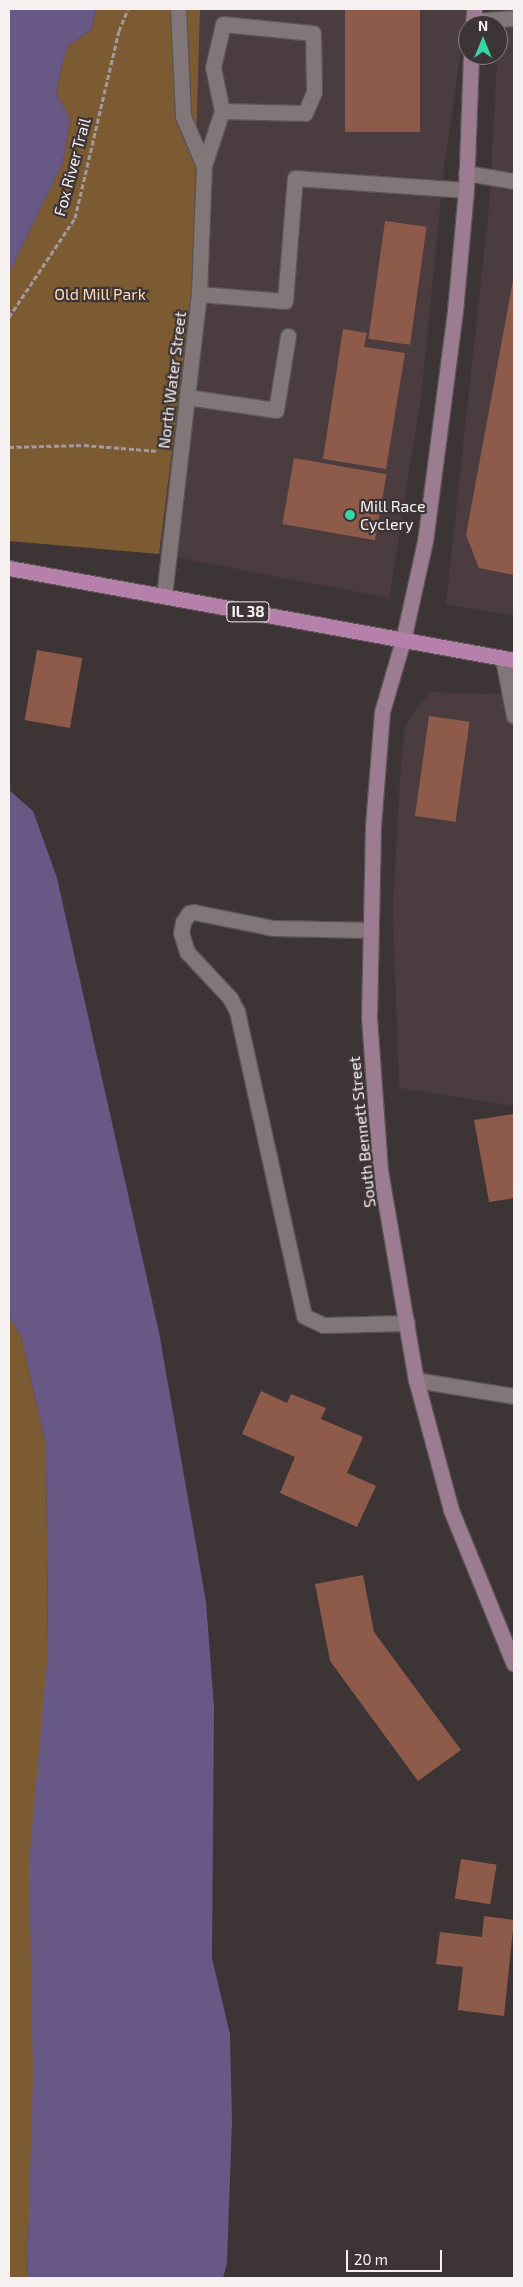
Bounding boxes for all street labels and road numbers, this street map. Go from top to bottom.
street label: Fox River Trail [50,115,94,219]
street label: North Water Street [154,310,190,450]
road number: IL 38 [226,600,270,624]
street label: South Bennett Street [345,1055,379,1209]

